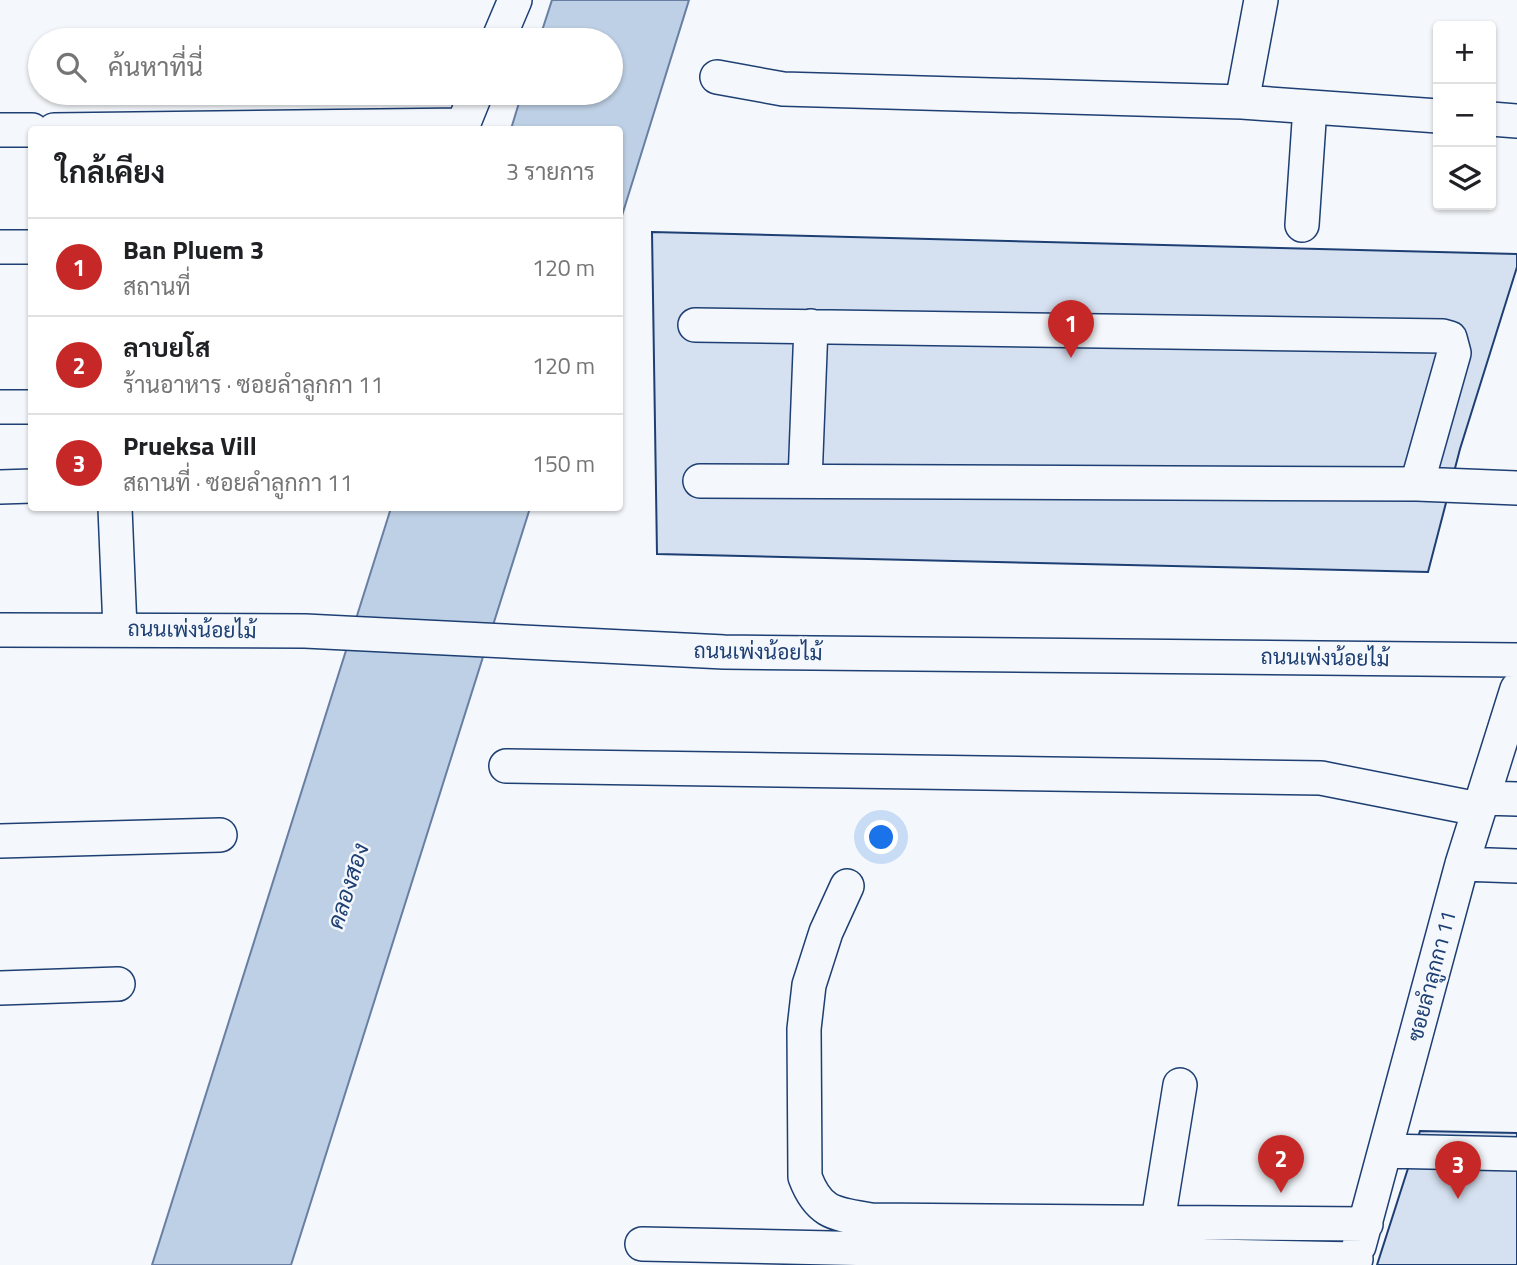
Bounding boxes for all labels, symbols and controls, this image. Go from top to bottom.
map controls [1433,21,1496,210]
button: + [1433,21,1496,84]
search box [28,28,623,105]
text: ค้นหาที่นี่ [108,47,203,86]
icon: search [52,48,90,86]
button: − [1433,84,1496,147]
button: layers [1433,147,1496,210]
text: ใกล้เคียง [56,149,165,195]
text: 3 รายการ [506,154,595,189]
text: Ban Pluem 3 [123,230,264,269]
text: 1 [73,250,85,285]
text: 120 m [532,250,595,285]
text: สถานที่ [123,269,191,304]
pin: 1 [1048,300,1094,358]
text: ลาบยโส [123,328,210,367]
text: 2 [73,348,85,383]
text: 120 m [532,348,595,383]
text: ร้านอาหาร · ซอยลำลูกกา 11 [123,367,384,402]
text: Prueksa Vill [123,426,257,465]
text: 3 [73,446,85,481]
text: 150 m [532,446,595,481]
text: สถานที่ · ซอยลำลูกกา 11 [123,465,353,500]
street label: ถนนเพ่งน้อยไม้ [127,612,258,646]
street label: ถนนเพ่งน้อยไม้ [693,634,824,668]
street label: ถนนเพ่งน้อยไม้ [1260,640,1391,674]
your location [864,820,898,854]
water label: คลองสอง [317,838,378,933]
street label: ซอยลำลูกกา 11 [1398,907,1464,1045]
pin: 2 [1258,1135,1304,1193]
pin: 3 [1435,1141,1481,1199]

